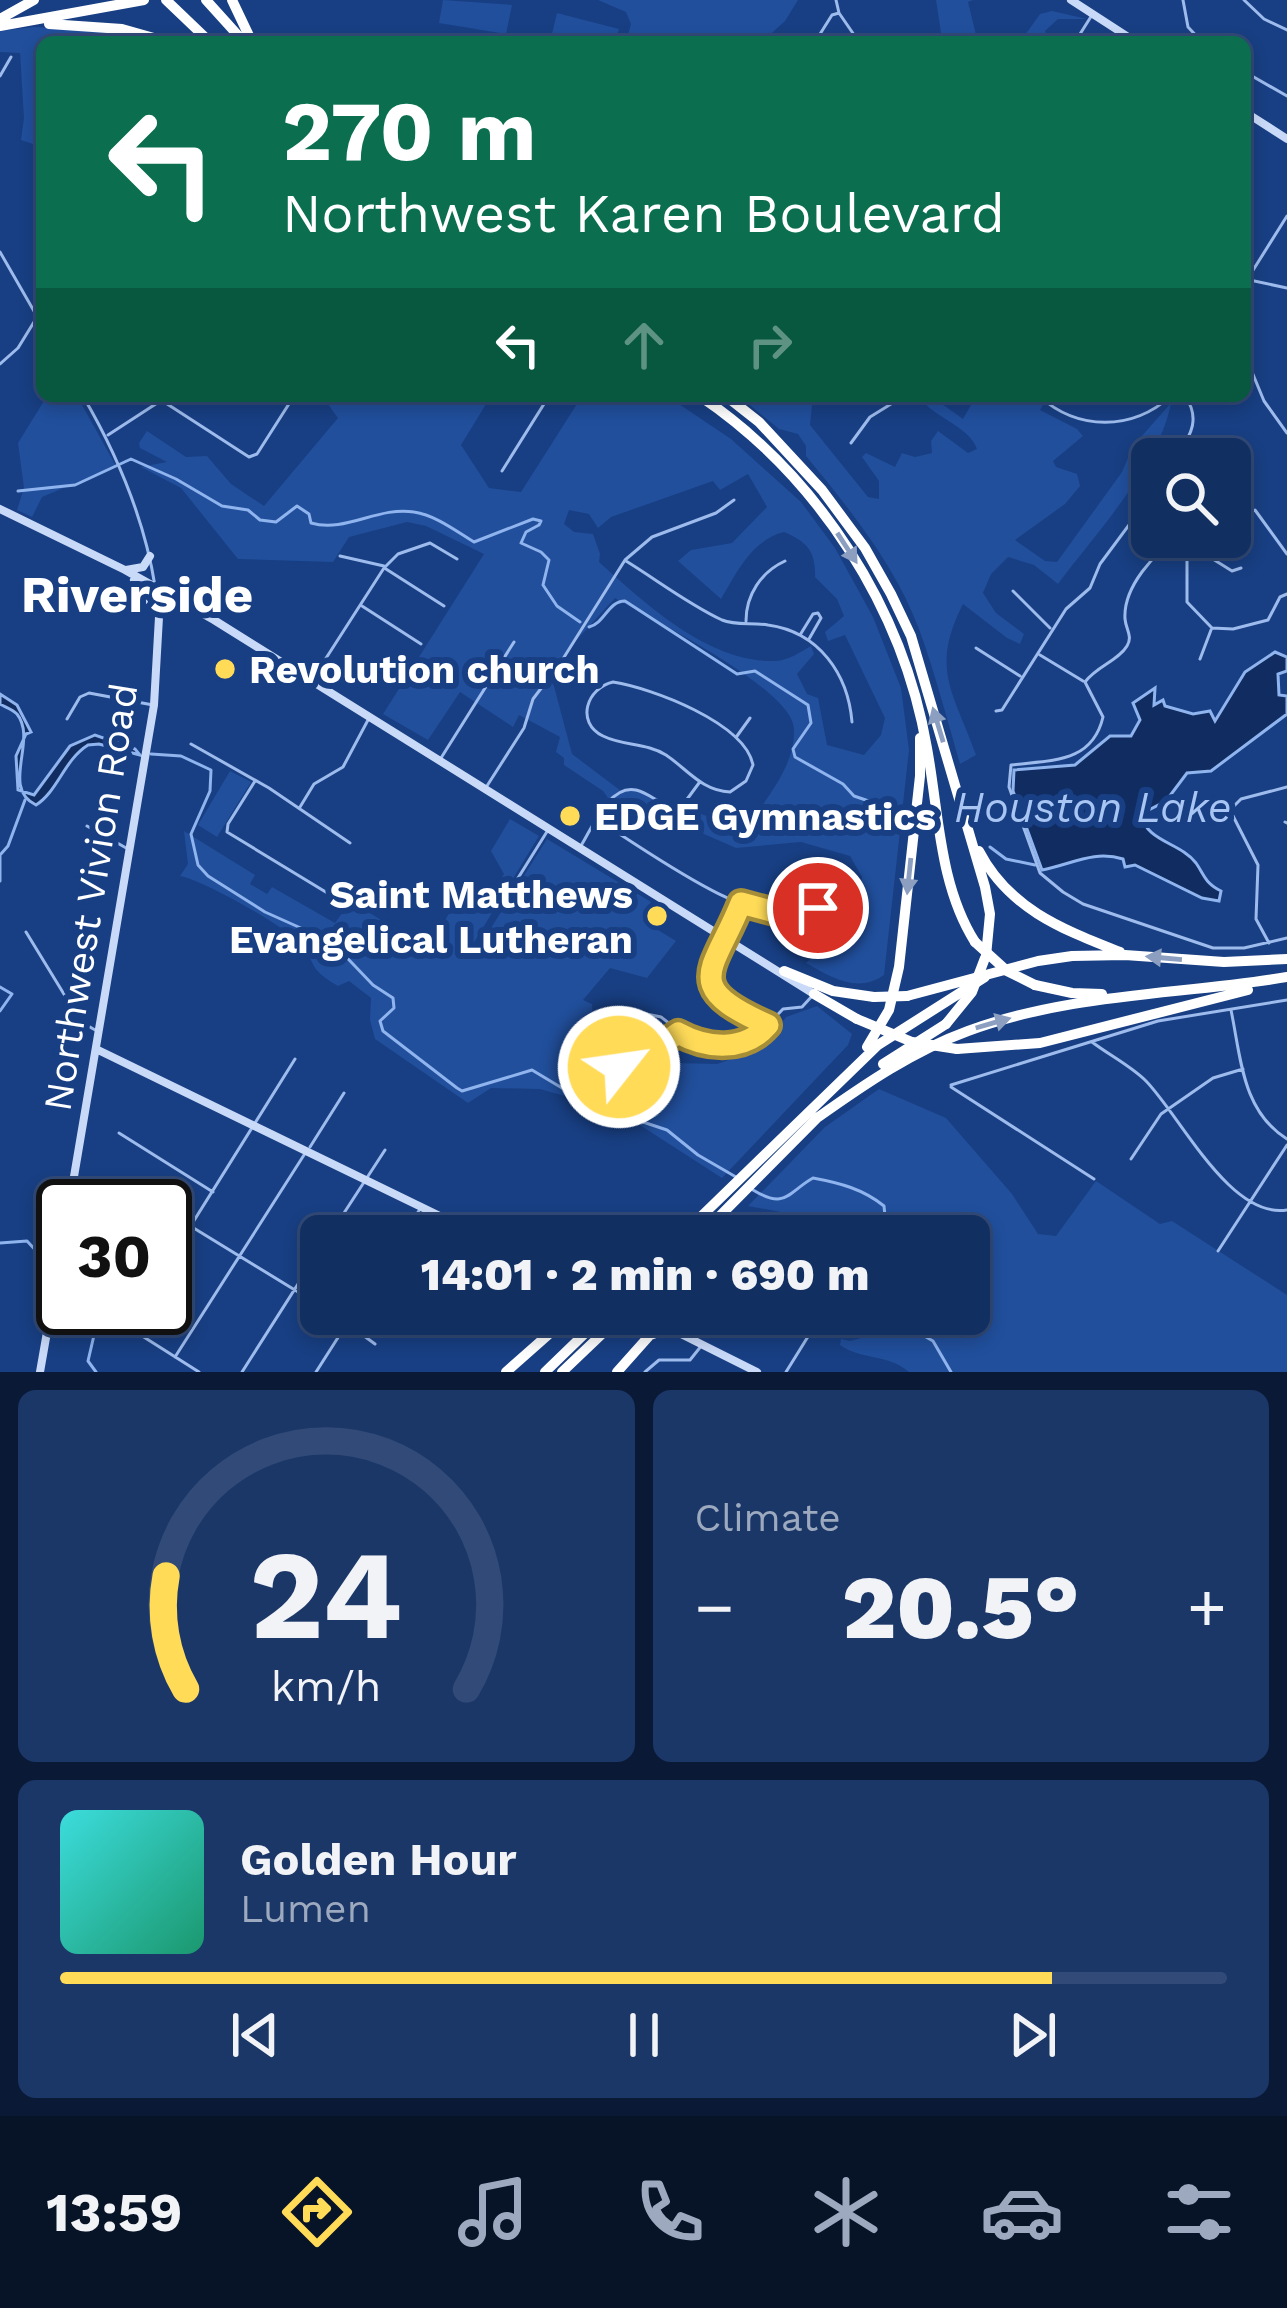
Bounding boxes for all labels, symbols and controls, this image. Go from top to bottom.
text: 270 m [282,82,537,180]
icon: left [84,84,240,240]
text: Northwest Karen Boulevard [282,182,1005,245]
icon: left [485,312,551,378]
icon: ahead [611,312,677,378]
icon: right [737,312,803,378]
map controls [1131,438,1251,558]
button: search [1131,438,1251,558]
one-way arrow [835,531,857,564]
district label: Riverside [21,565,253,624]
place label: Revolution church [249,647,600,692]
marker: Revolution church [212,656,238,682]
street label: Northwest Vivion Road [34,680,147,1114]
one-way arrow [928,706,946,743]
water label: Houston Lake [954,783,1232,832]
place label: EDGE Gymnastics [594,794,936,839]
marker: EDGE Gymnastics [557,803,583,829]
pin [767,857,869,959]
one-way arrow [899,857,918,895]
place label: Saint Matthews Evangelical Lutheran [229,872,633,962]
icon: arrive [785,875,851,941]
marker: Saint Matthews Evangelical Lutheran [644,903,670,929]
one-way arrow [1145,948,1182,967]
position arrow [556,1004,682,1130]
one-way arrow [975,1013,1012,1031]
speed limit sign: 30 [36,1179,192,1335]
text: 14:01 · 2 min · 690 m [421,1248,869,1301]
text: Climate [695,1495,841,1540]
text: 24 [249,1522,403,1668]
text: 20.5° [842,1554,1079,1660]
text: − [695,1569,734,1646]
text: + [1187,1569,1227,1646]
text: km/h [271,1661,381,1711]
text: Golden Hour [240,1833,517,1886]
text: Lumen [240,1886,371,1931]
icon: previous [222,2002,288,2068]
icon: pause [611,2002,677,2068]
icon: next [1000,2002,1066,2068]
icon: directions [275,2170,359,2254]
icon: music [451,2170,535,2254]
icon: phone [628,2170,712,2254]
icon: climate [804,2170,888,2254]
icon: car [980,2170,1064,2254]
icon: filters [1157,2170,1241,2254]
text: 13:59 [46,2181,183,2244]

